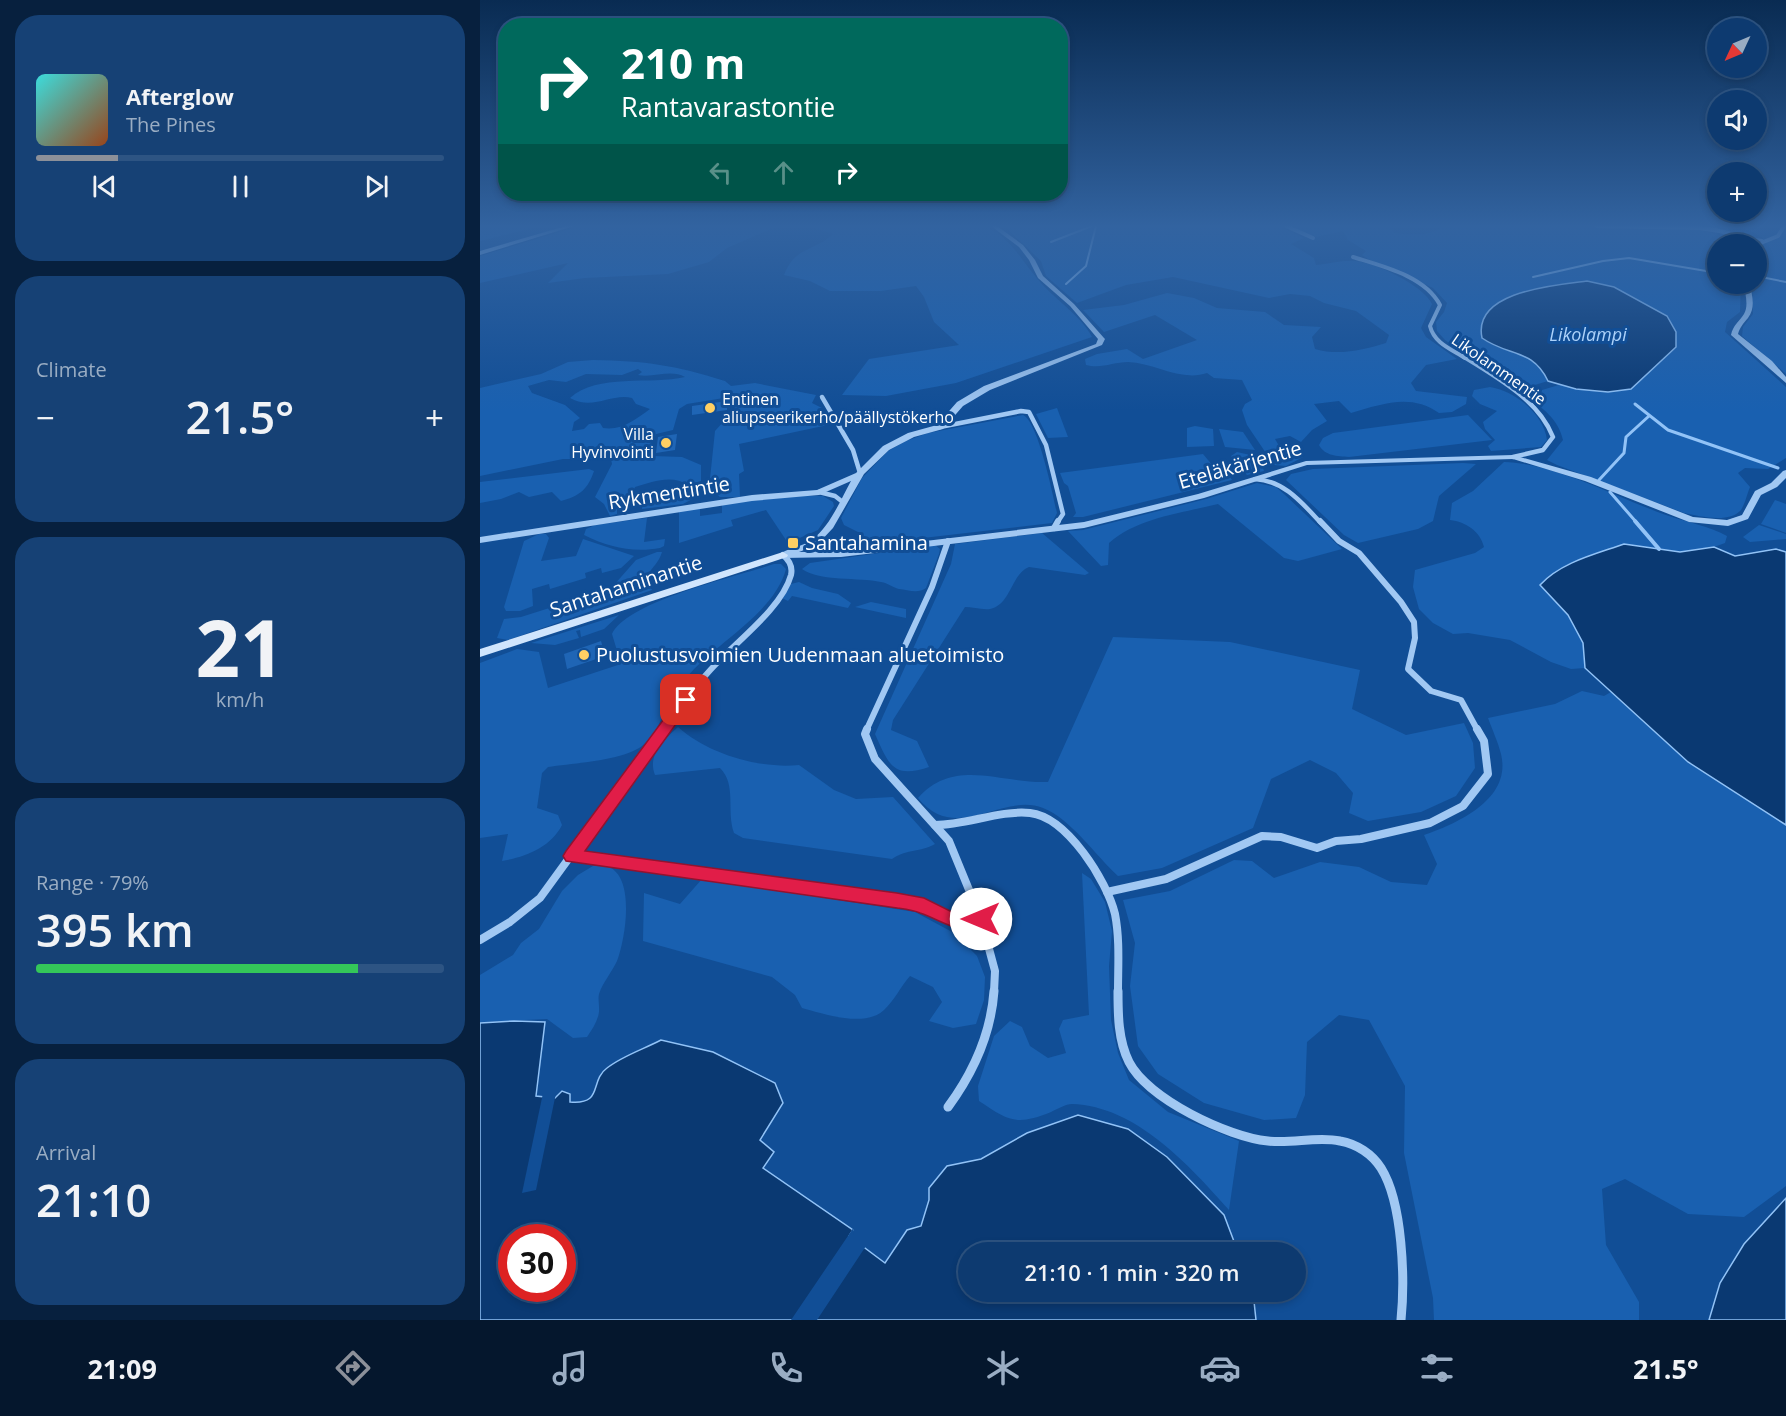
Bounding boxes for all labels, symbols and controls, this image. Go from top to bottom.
north arrow [1707,18,1767,78]
map controls [1707,18,1767,294]
text: 210 m [621,34,745,91]
icon: right [522,42,600,120]
text: Afterglow [126,81,234,111]
text: Rantavarastontie [621,88,835,125]
button: sound [1707,90,1767,150]
text: The Pines [126,111,216,138]
icon: left [704,156,737,189]
icon: ahead [767,156,800,189]
icon: right [830,156,863,189]
button: + [1707,162,1767,222]
icon: previous [88,170,121,203]
icon: pause [224,170,257,203]
icon: next [360,170,393,203]
button: − [1707,234,1767,294]
water label: Likolampi [1549,322,1627,346]
street label: Likolammentie [1447,328,1551,410]
text: Climate [36,356,107,383]
text: 21.5° [186,386,294,447]
place label: Entinen aliupseerikerho/päällystökerho [722,388,954,428]
text: − [36,395,55,440]
text: + [425,395,444,440]
marker: Entinen aliupseerikerho/päällystökerho [703,401,717,415]
place label: Villa Hyvinvointi [571,423,654,463]
street label: Eteläkärjentie [1175,434,1305,495]
marker: Villa Hyvinvointi [659,436,673,450]
street label: Rykmentintie [606,470,732,515]
place label: Santahamina [805,529,928,556]
marker: Santahamina [786,536,800,550]
street label: Santahaminantie [546,548,705,623]
text: 21 [195,594,285,700]
place label: Puolustusvoimien Uudenmaan aluetoimisto [596,641,1004,668]
marker: Puolustusvoimien Uudenmaan aluetoimisto [577,648,591,662]
pin [660,674,711,725]
icon: arrive [669,683,702,716]
text: km/h [216,686,264,713]
text: Range · 79% [36,869,149,896]
position arrow [949,887,1013,951]
text: 395 km [36,899,194,960]
text: Arrival [36,1139,96,1166]
text: 21:10 [36,1169,151,1230]
speed limit sign: 30 [498,1224,576,1302]
text: 21:10 · 1 min · 320 m [1024,1257,1240,1287]
icon: directions [332,1347,374,1389]
icon: music [549,1347,591,1389]
icon: phone [765,1347,807,1389]
icon: climate [982,1347,1024,1389]
icon: car [1199,1347,1241,1389]
icon: filters [1416,1347,1458,1389]
text: 21:09 [87,1350,157,1387]
text: 21.5° [1633,1350,1698,1387]

